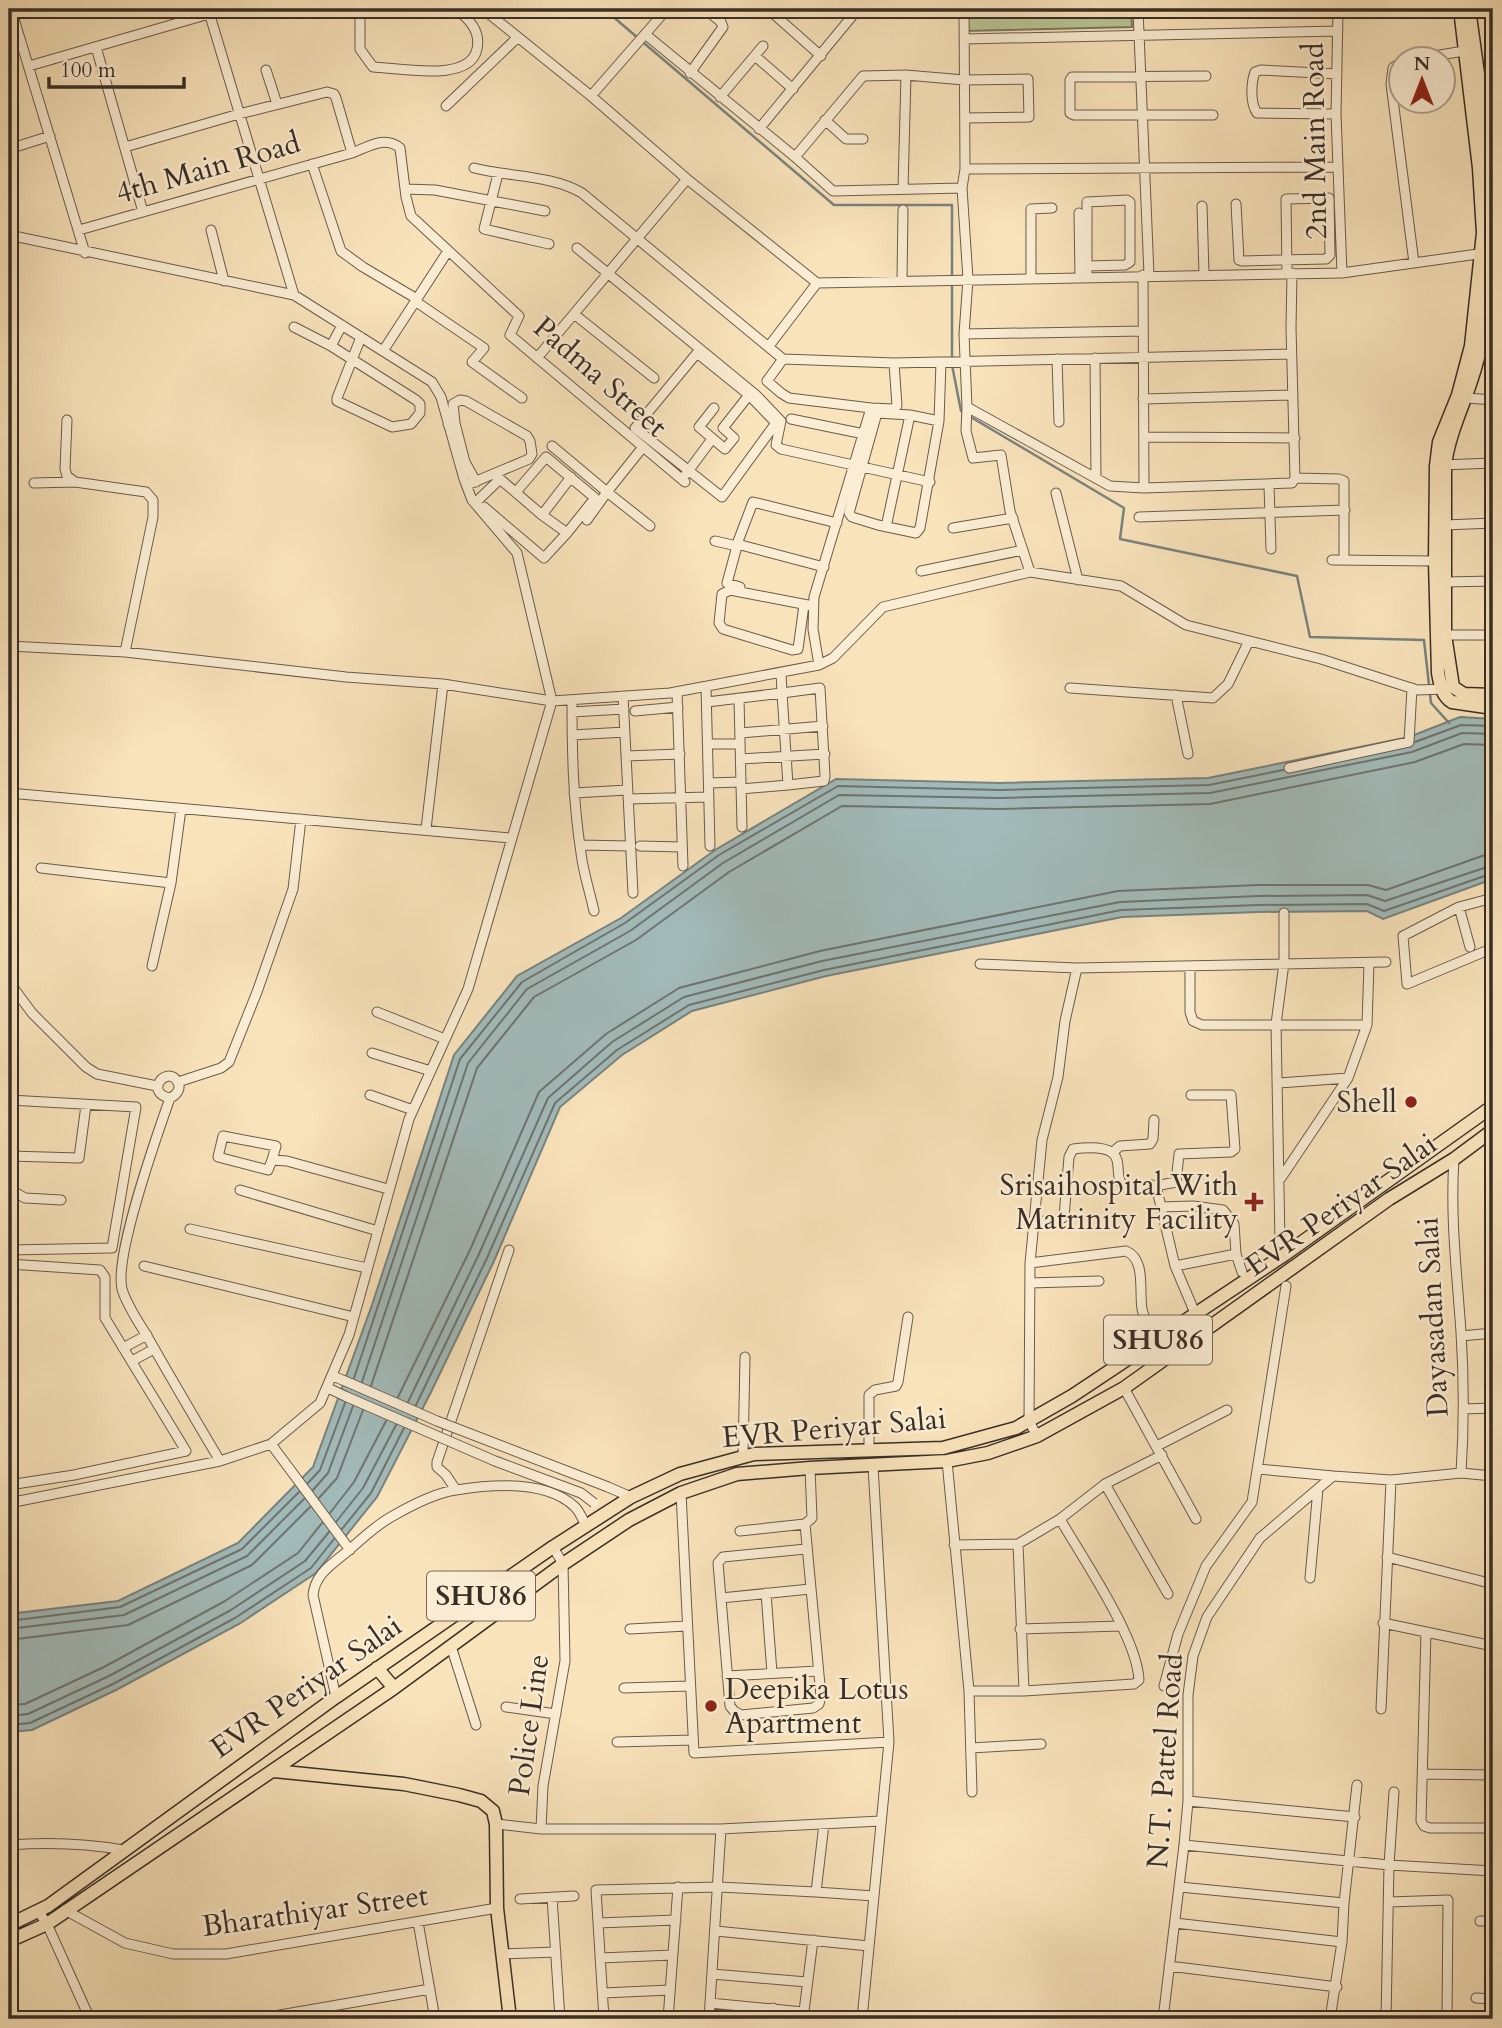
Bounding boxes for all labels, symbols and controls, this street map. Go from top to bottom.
street label: 2nd Main Road [1293,42,1337,240]
scale bar [49,46,184,90]
north arrow [1386,46,1456,116]
text: N [1414,51,1431,77]
text: 100 m [60,56,116,85]
street label: 4th Main Road [111,122,305,214]
street label: Padma Street [524,307,676,447]
place label: Shell [1337,1082,1397,1123]
marker: Shell [1403,1094,1419,1110]
street label: EVR Periyar Salai [1237,1124,1445,1286]
place label: Srisaihospital With Matrinity Facility [999,1165,1239,1240]
marker: Srisaihospital With Matrinity Facility [1244,1192,1264,1212]
street label: Dayasadan Salai [1407,1216,1459,1418]
road number: SHU86 [1104,1316,1212,1364]
street label: EVR Periyar Salai [720,1398,948,1458]
road number: SHU86 [427,1572,535,1620]
street label: EVR Periyar Salai [202,1606,410,1768]
street label: Police Line [499,1652,559,1798]
street label: N.T. Pattel Road [1137,1652,1193,1870]
place label: Deepika Lotus Apartment [725,1669,908,1744]
marker: Deepika Lotus Apartment [703,1698,719,1714]
street label: Bharathiyar Street [199,1875,431,1947]

